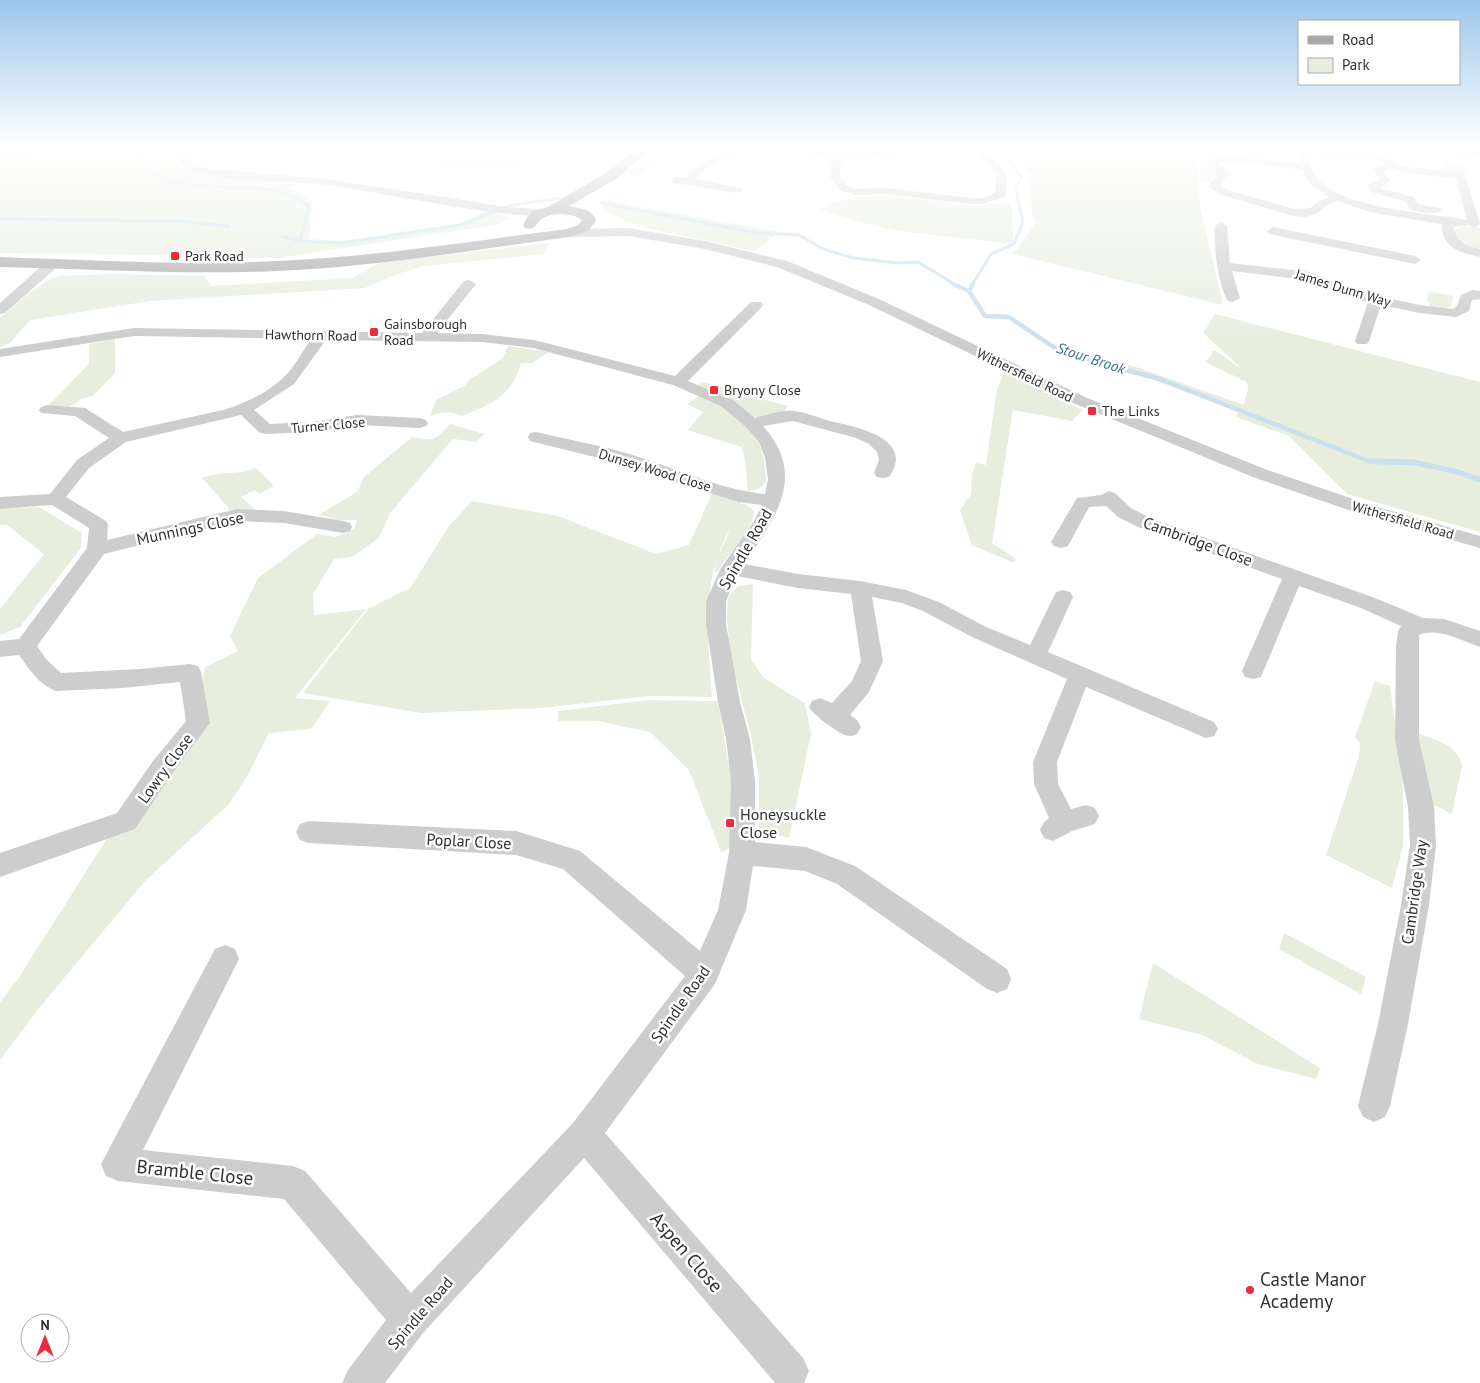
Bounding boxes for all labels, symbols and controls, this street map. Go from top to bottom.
legend [1298,20,1460,85]
text: Road [1342,30,1374,49]
text: Park [1342,55,1370,74]
place label: Park Road [185,247,244,265]
marker: Park Road [169,250,181,262]
street label: James Dunn Way [1292,265,1393,311]
place label: Gainsborough Road [384,315,467,349]
street label: Hawthorn Road [265,325,357,345]
marker: Gainsborough Road [368,326,380,338]
water label: Stour Brook [1054,338,1129,378]
street label: Withersfield Road [974,344,1076,406]
place label: Bryony Close [724,381,801,399]
marker: Bryony Close [708,384,720,396]
place label: The Links [1102,402,1160,420]
marker: The Links [1086,405,1098,417]
street label: Turner Close [290,413,366,437]
street label: Dunsey Wood Close [597,444,713,496]
street label: Withersfield Road [1350,497,1456,543]
street label: Spindle Road [714,505,776,593]
street label: Munnings Close [135,507,245,549]
street label: Cambridge Close [1141,512,1255,570]
street label: Lowry Close [133,729,197,807]
place label: Honeysuckle Close [740,804,826,842]
marker: Honeysuckle Close [724,817,736,829]
street label: Poplar Close [426,829,512,853]
street label: Cambridge Way [1397,838,1431,946]
street label: Spindle Road [646,962,714,1046]
street label: Bramble Close [135,1154,255,1190]
street label: Aspen Close [646,1207,728,1297]
place label: Castle Manor Academy [1260,1267,1367,1313]
street label: Spindle Road [383,1273,457,1353]
marker: Castle Manor Academy [1244,1284,1256,1296]
north arrow [20,1313,70,1363]
text: N [40,1316,50,1334]

